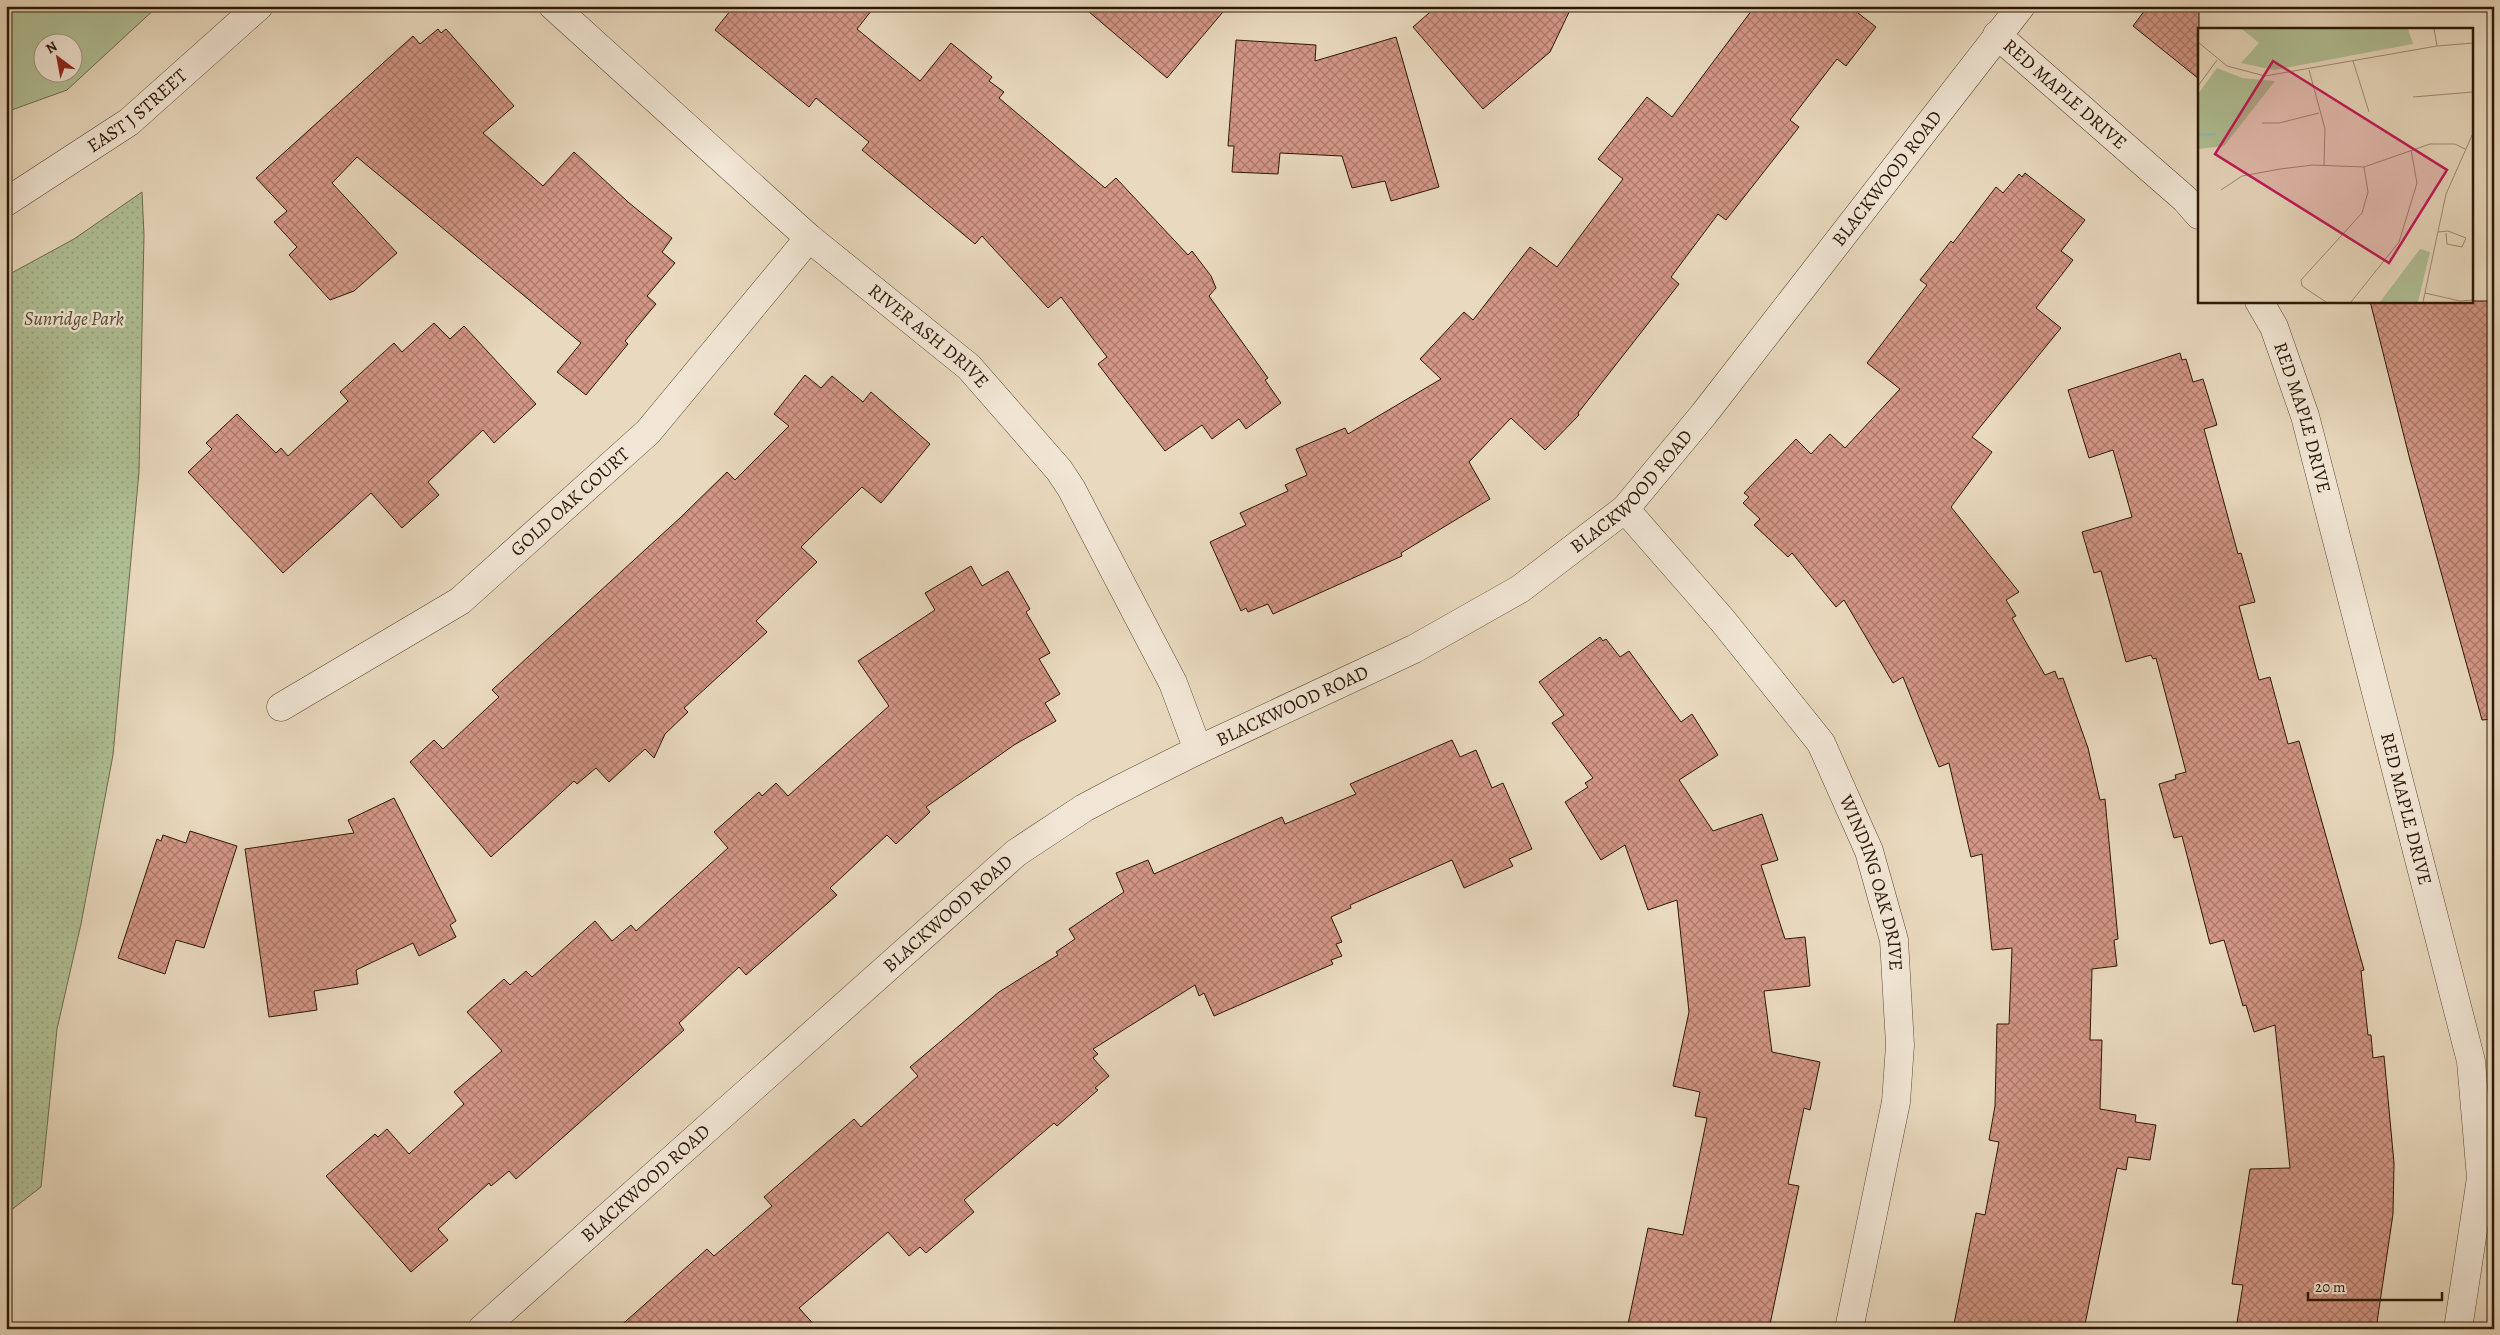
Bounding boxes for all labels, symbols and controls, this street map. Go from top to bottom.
inset map [2198,28,2472,302]
north arrow [32,32,82,82]
street label: RED MAPLE DRIVE [1997,33,2132,155]
text: N [42,37,61,58]
street label: EAST J STREET [82,63,193,159]
street label: BLACKWOOD ROAD [1826,105,1948,252]
street label: RIVER ASH DRIVE [863,278,995,394]
park label: Sunridge Park [24,306,124,332]
street label: RED MAPLE DRIVE [2267,338,2337,496]
street label: BLACKWOOD ROAD [1565,424,1699,559]
street label: GOLD OAK COURT [505,441,636,562]
street label: BLACKWOOD ROAD [1212,659,1373,753]
street label: RED MAPLE DRIVE [2374,730,2438,888]
street label: WINDING OAK DRIVE [1832,790,1909,971]
street label: BLACKWOOD ROAD [877,849,1018,979]
street label: BLACKWOOD ROAD [575,1118,716,1248]
scale bar [2308,1270,2441,1302]
text: 20 m [2315,1277,2346,1297]

